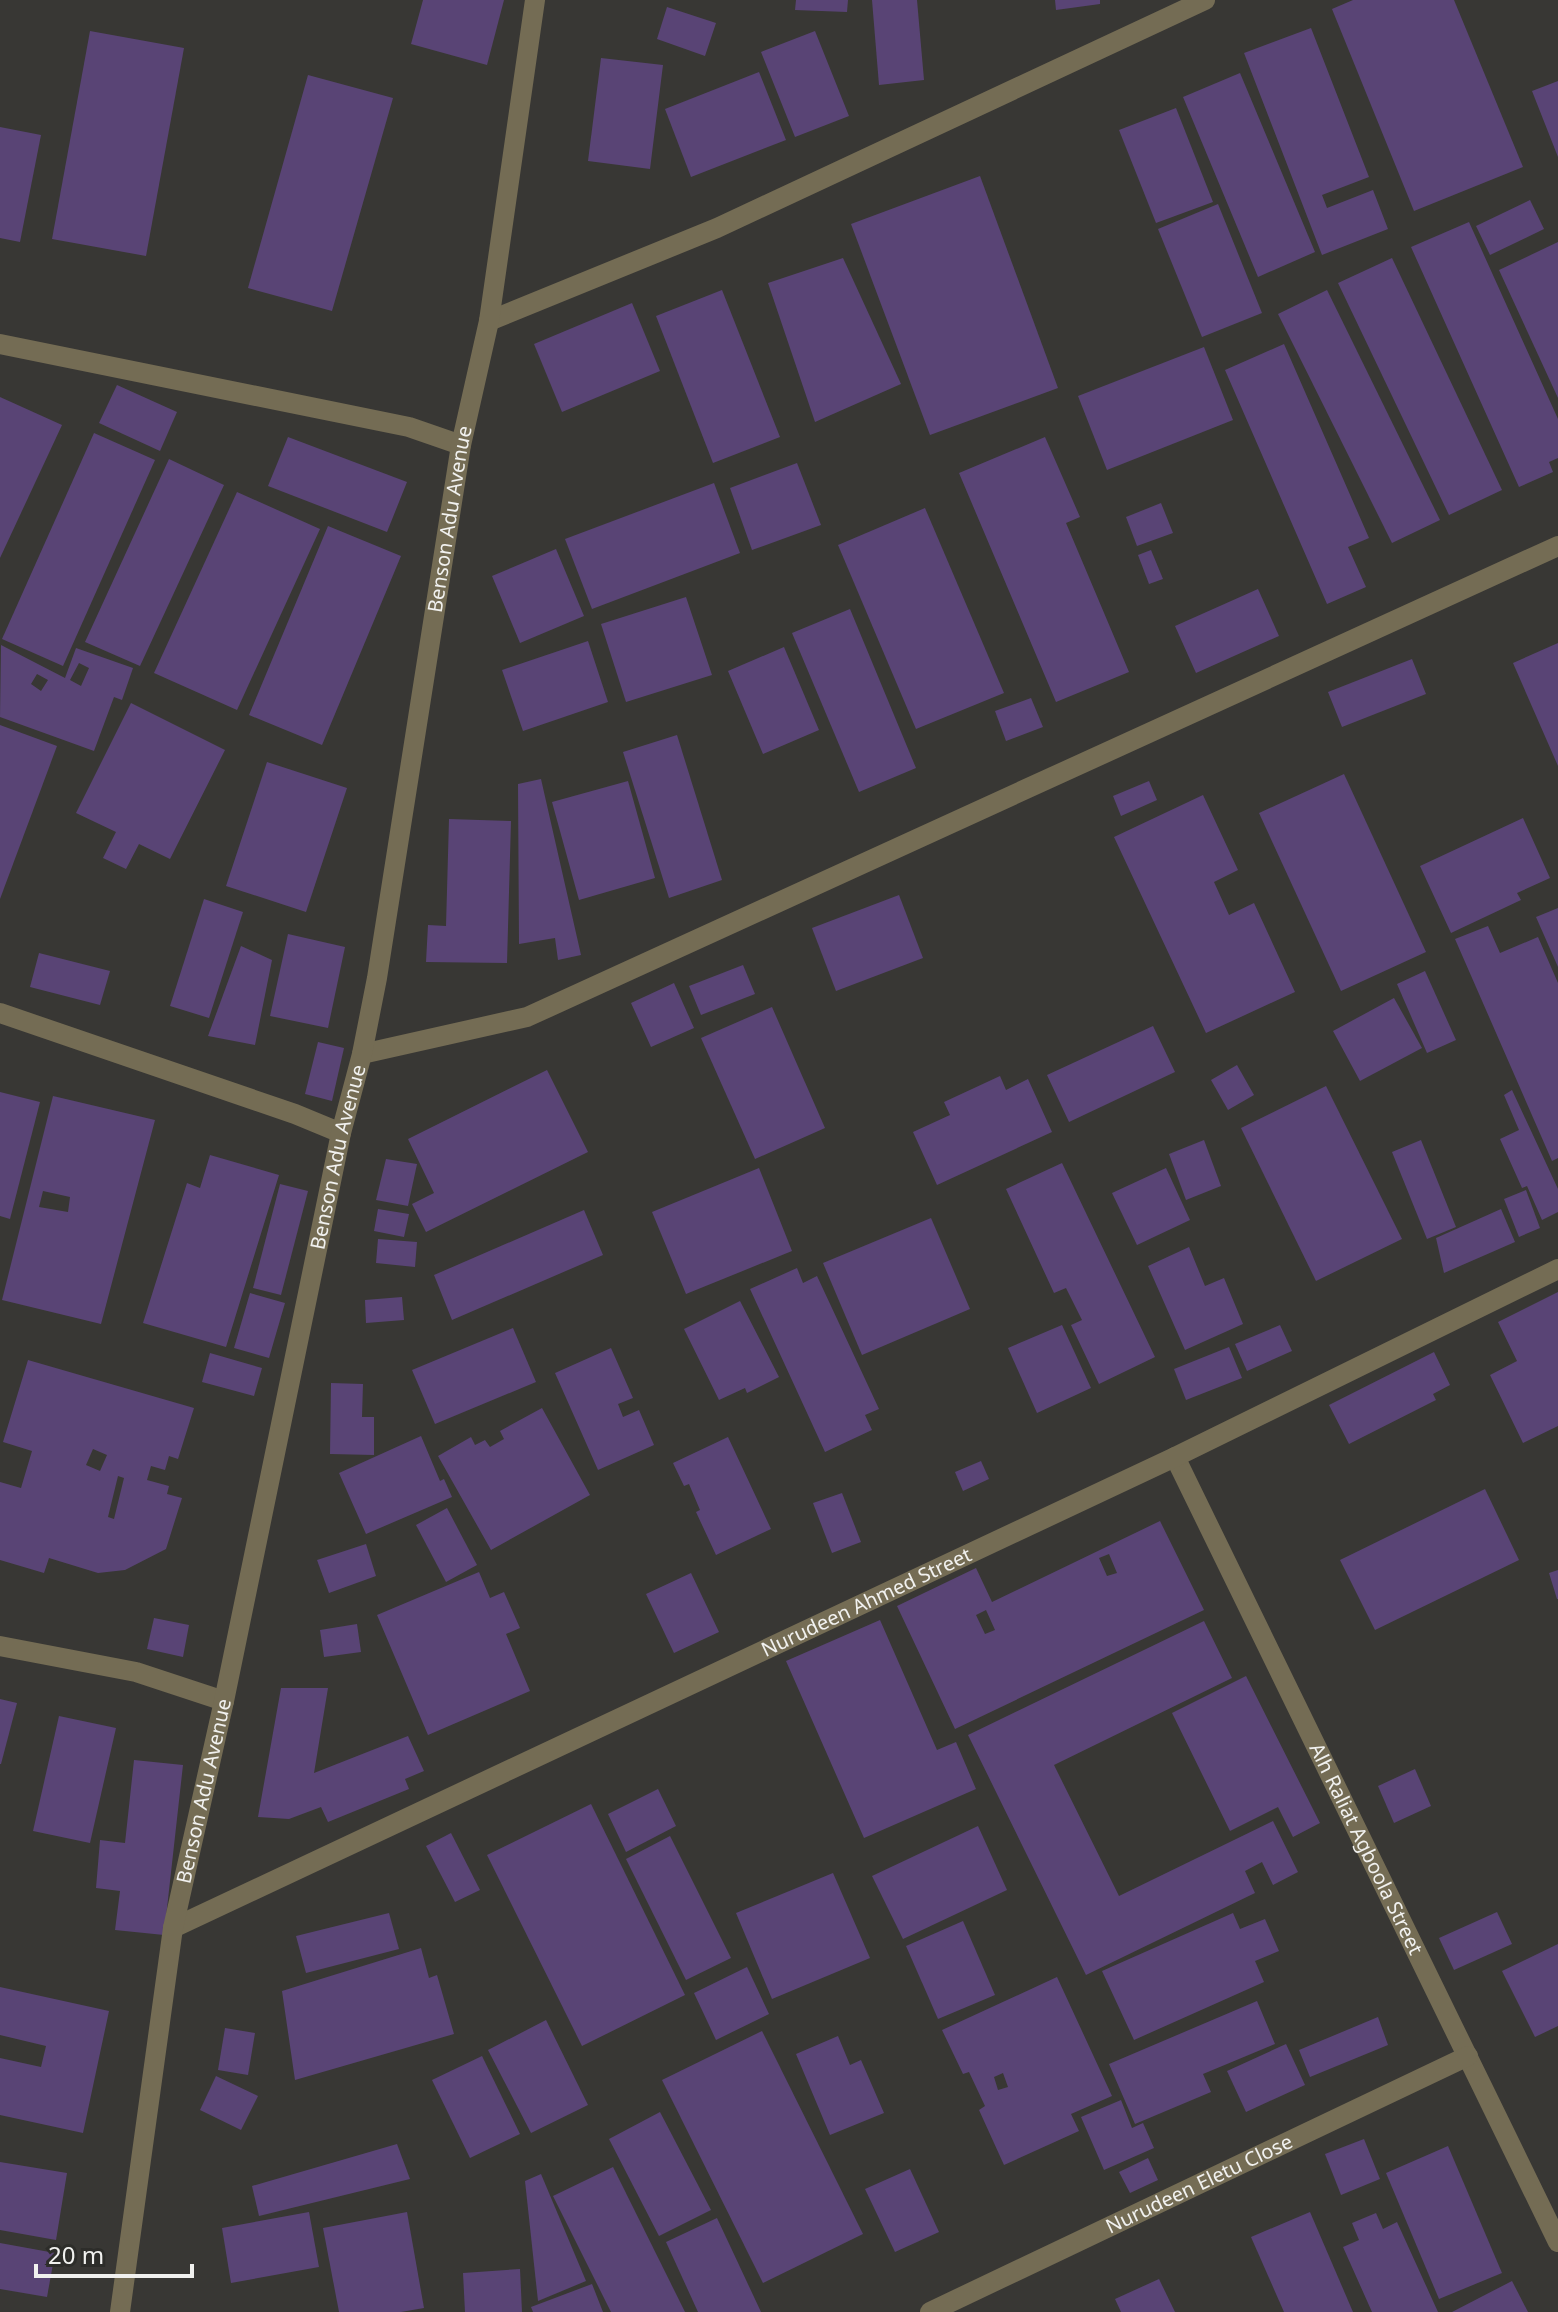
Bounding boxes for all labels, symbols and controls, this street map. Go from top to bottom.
street label: Benson Adu Avenue [421,423,478,614]
street label: Benson Adu Avenue [303,1062,372,1252]
street label: Nurudeen Ahmed Street [757,1541,975,1663]
street label: Benson Adu Avenue [169,1696,237,1886]
street label: Alh Raliat Agboola Street [1304,1738,1430,1959]
street label: Nurudeen Eletu Close [1101,2128,1297,2239]
scale bar [36,2228,192,2278]
text: 20 m [48,2238,104,2271]

